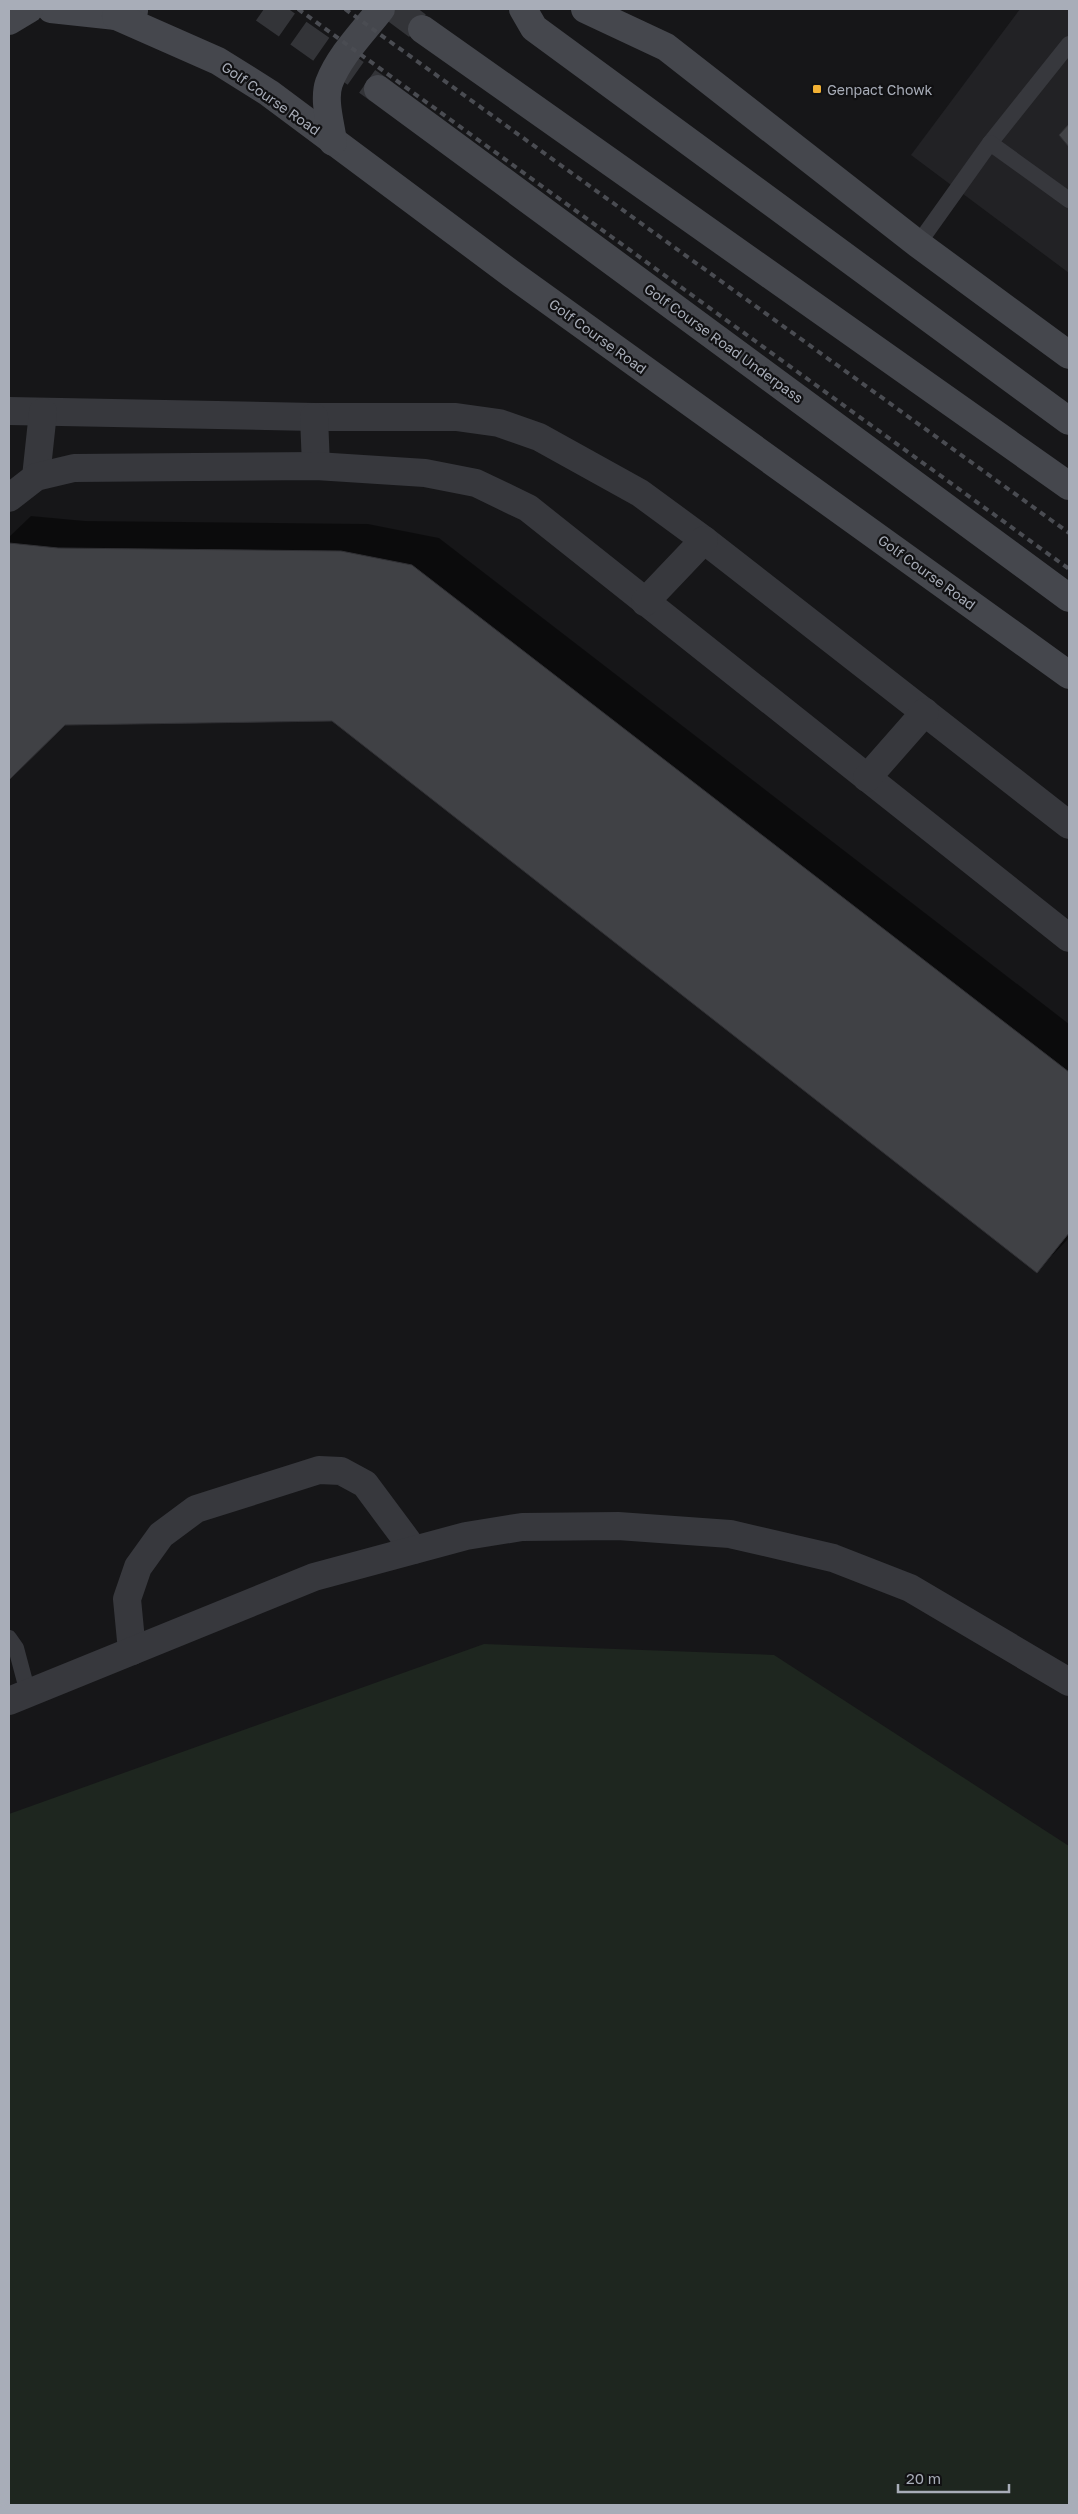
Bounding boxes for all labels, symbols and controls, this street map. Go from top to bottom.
street label: Golf Course Road [218,58,324,138]
place label: Genpact Chowk [827,81,933,98]
marker: Genpact Chowk [811,83,823,95]
street label: Golf Course Road Underpass [641,280,807,406]
street label: Golf Course Road [546,295,650,377]
street label: Golf Course Road [875,531,979,613]
scale bar [898,2462,1009,2494]
text: 20 m [906,2469,941,2487]

